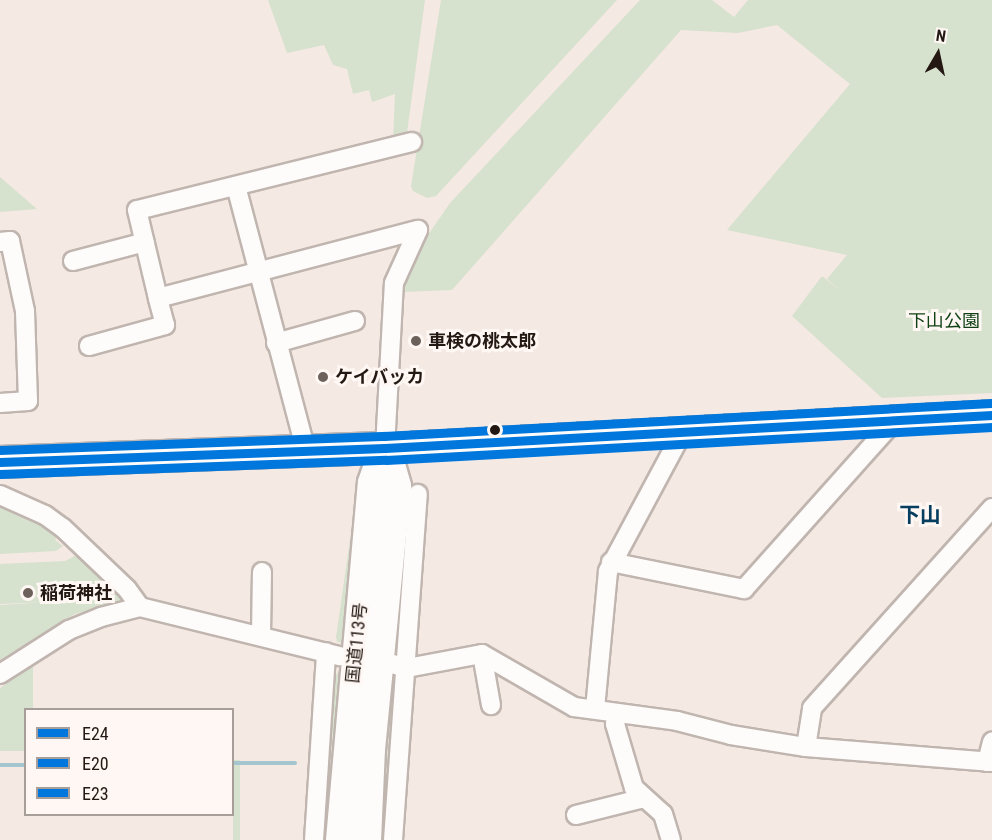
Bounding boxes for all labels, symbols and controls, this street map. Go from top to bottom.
north arrow [908,24,968,84]
text: N [935,26,947,46]
park label: 下山公園 [908,310,980,332]
place label: 車検の桃太郎 [428,330,536,352]
marker: 車検の桃太郎 [409,334,423,348]
place label: ケイバッカ [335,366,425,388]
marker: ケイバッカ [316,370,330,384]
unlabelled marker [489,424,501,436]
district label: 下山 [899,502,941,528]
place label: 稲荷神社 [40,582,112,604]
marker: 稲荷神社 [21,586,35,600]
street label: 国道113号 [342,602,372,684]
legend [24,708,234,816]
text: E24 [82,723,109,744]
text: E20 [82,753,109,774]
text: E23 [82,783,109,804]

